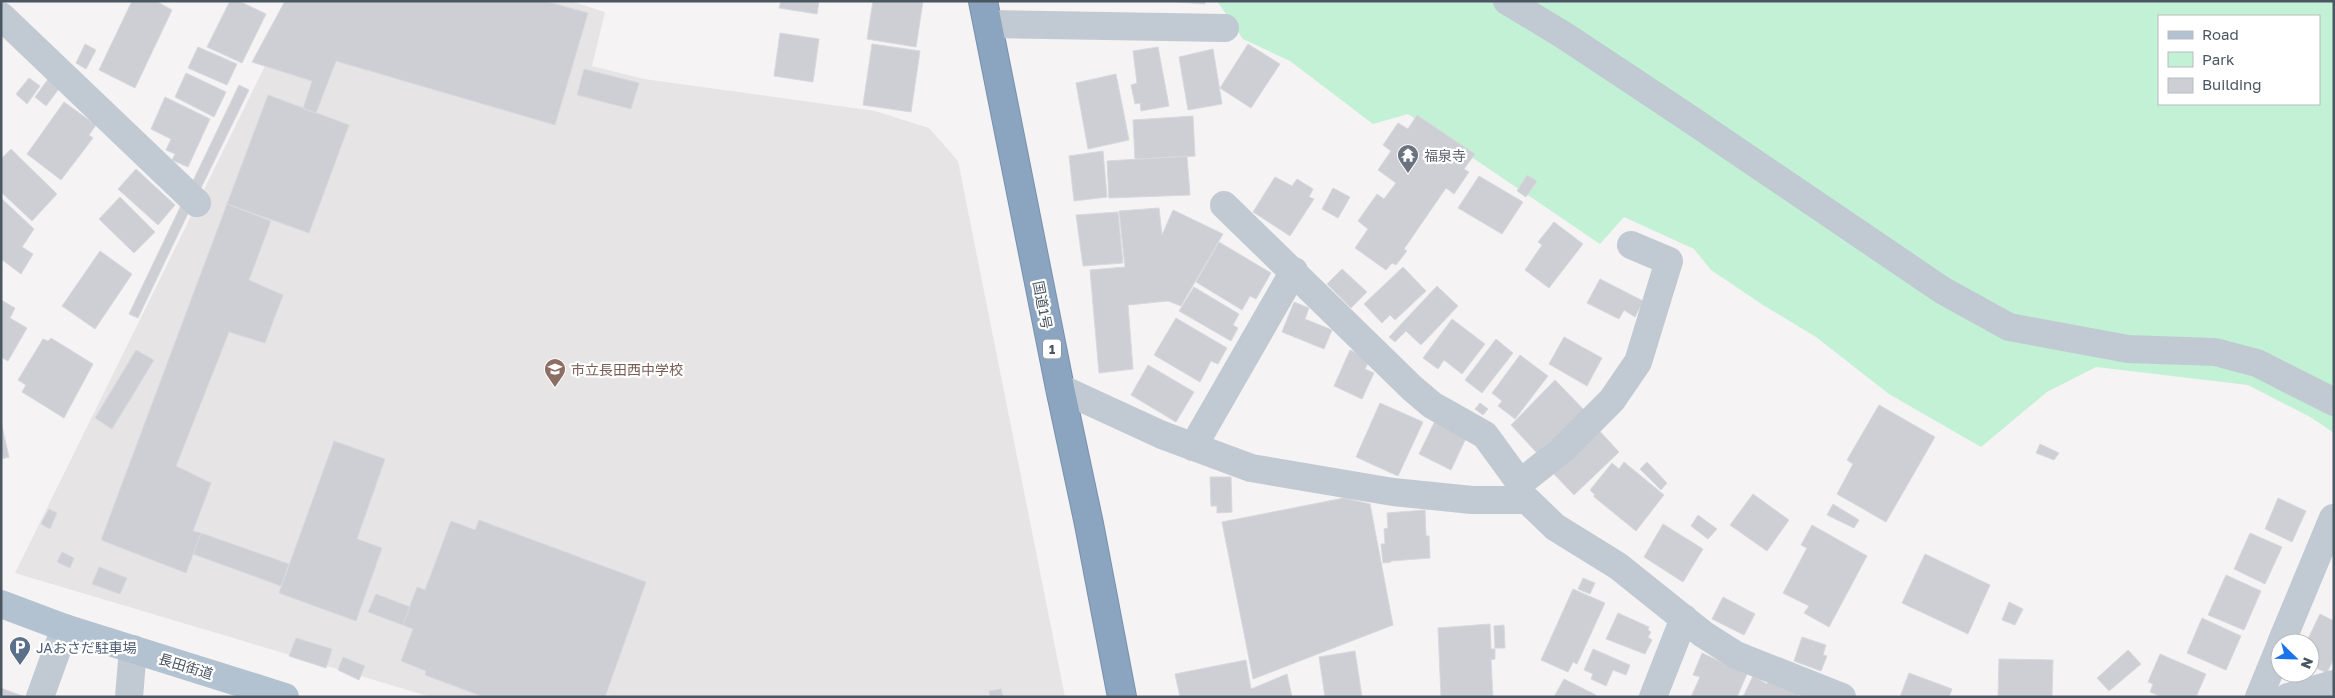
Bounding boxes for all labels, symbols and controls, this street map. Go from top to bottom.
legend [2158,15,2320,105]
text: Road [2202,25,2239,43]
text: Park [2202,50,2235,68]
text: Building [2202,75,2262,93]
temple icon: 福泉寺 [1396,143,1420,174]
place label: 福泉寺 [1424,147,1466,164]
street label: 国道1号 [1030,279,1056,331]
road number: 1 [1043,339,1061,358]
school or university icon: 市立長田西中学校 [543,357,567,388]
place label: 市立長田西中学校 [571,361,683,378]
north arrow [2270,633,2320,683]
parking icon: JAおさだ駐車場 [8,635,32,666]
place label: JAおさだ駐車場 [36,639,137,656]
street label: 長田街道 [157,650,215,682]
text: N [2298,655,2317,671]

